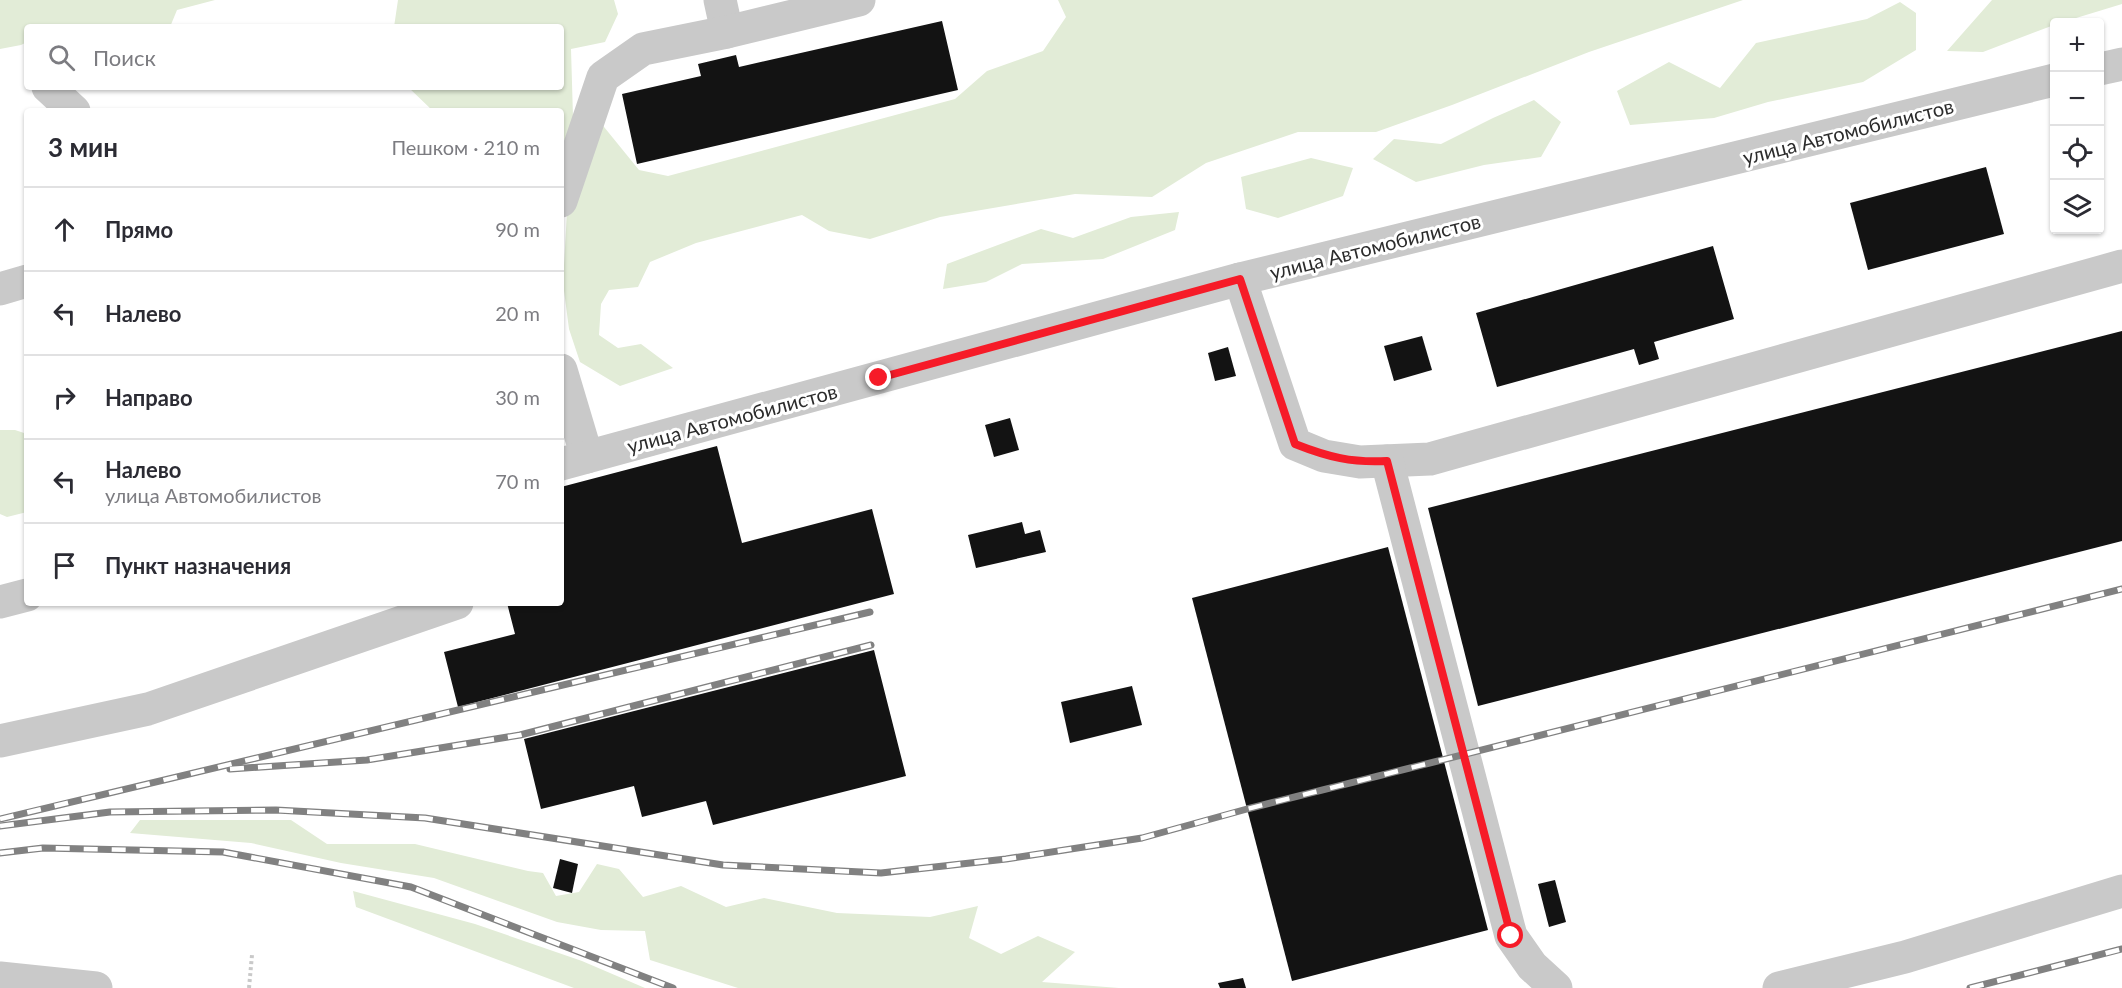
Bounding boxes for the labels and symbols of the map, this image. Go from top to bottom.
street label: улица Автомобилистов [1740,93,1956,169]
street label: улица Автомобилистов [1267,208,1483,284]
route end [865,364,891,390]
street label: улица Автомобилистов [624,378,840,458]
route start [1497,922,1523,948]

